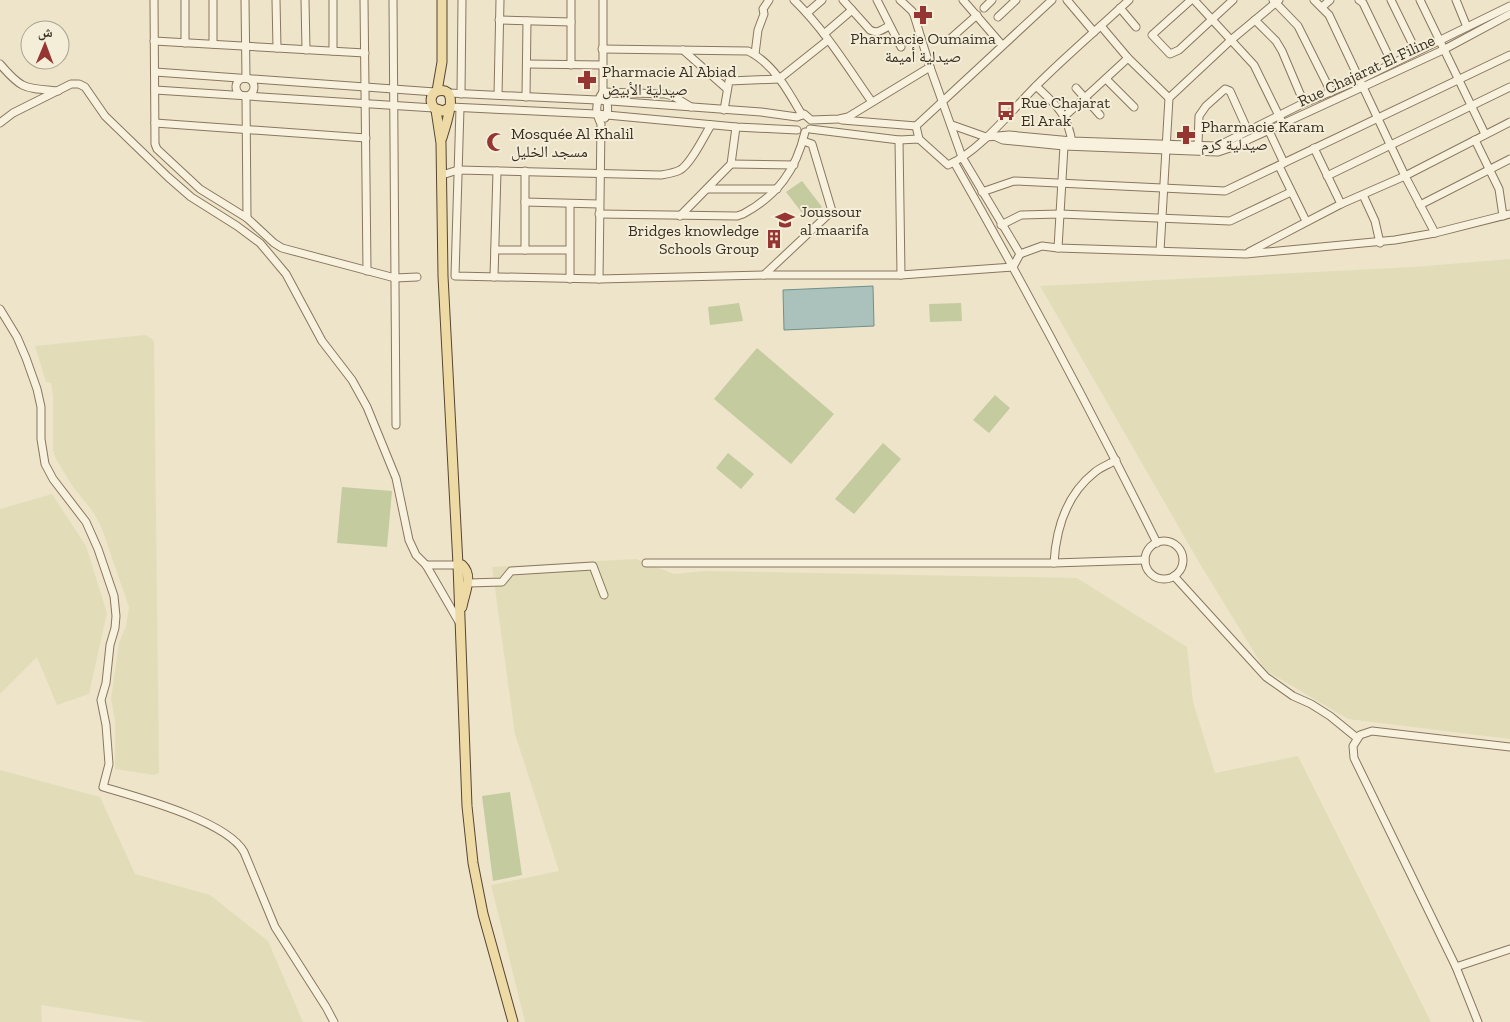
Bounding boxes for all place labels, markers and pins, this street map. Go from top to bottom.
pharmacy icon: Pharmacie Oumaima صيدلية أميمة [912,4,934,26]
place label: Pharmacie Oumaima صيدلية أميمة [850,29,996,66]
place label: Pharmacie Al Abiad صيدلية الأبيض [602,62,737,100]
pharmacy icon: Pharmacie Al Abiad صيدلية الأبيض [576,69,598,91]
place label: Rue Chajarat El Arak [1021,93,1110,130]
bus stop icon: Rue Chajarat El Arak [995,100,1017,122]
place label: Pharmacie Karam صيدلية كرم [1201,117,1325,155]
place label: Mosquée Al Khalil مسجد الخليل [511,124,634,162]
pharmacy icon: Pharmacie Karam صيدلية كرم [1175,124,1197,146]
mosque icon: Mosquée Al Khalil مسجد الخليل [485,131,507,153]
place label: Joussour al maarifa [800,202,869,239]
school or university icon: Joussour al maarifa [774,209,796,231]
place label: Bridges knowledge Schools Group [628,221,759,258]
building icon: Bridges knowledge Schools Group [763,228,785,250]

